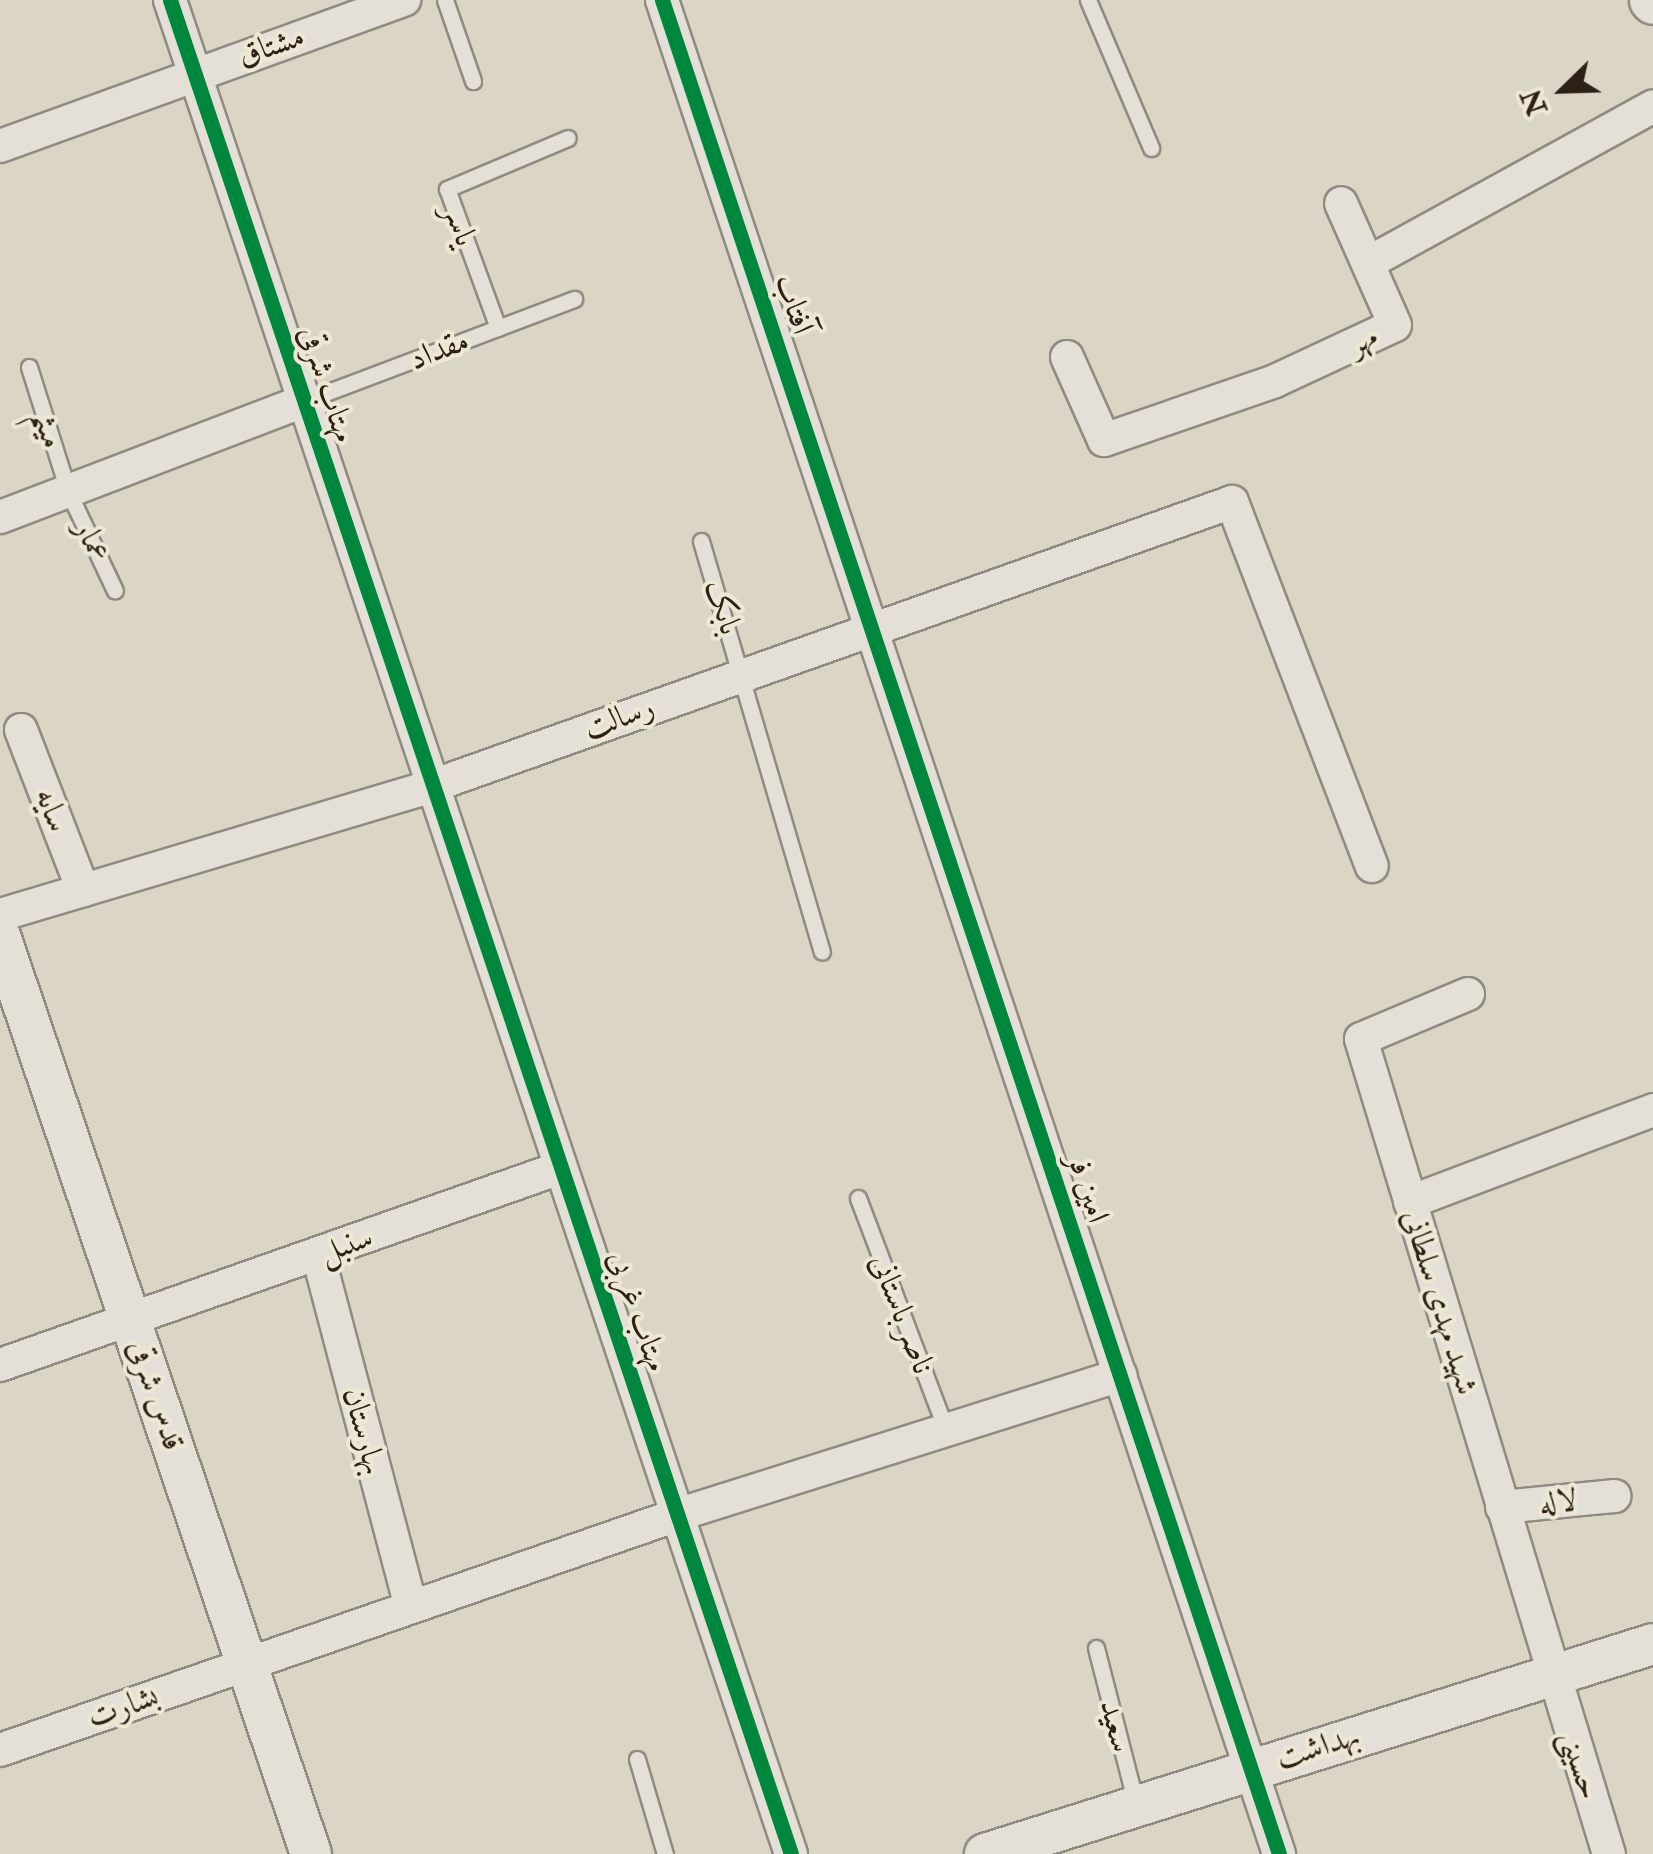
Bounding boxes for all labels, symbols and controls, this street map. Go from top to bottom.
street label: مشتاق [233,17,309,75]
north arrow [1513,40,1613,140]
text: N [1514,84,1556,120]
street label: یاسر [435,199,485,251]
street label: آفتاب [766,269,822,339]
street label: مهر [1342,317,1384,363]
street label: مهتاب شرقی [290,321,364,447]
street label: مقداد [404,321,474,379]
street label: میثم [24,405,72,453]
street label: عمار [66,514,118,568]
street label: بابک [696,575,750,639]
street label: رسالت [579,688,659,748]
street label: سایه [26,783,78,837]
street label: امین فر [1059,1148,1117,1228]
street label: شهید مهدی سلطانی [1394,1205,1486,1399]
street label: سنبل [314,1218,378,1272]
street label: مهتاب غربی [599,1246,677,1376]
street label: ناصر باستانی [862,1249,942,1379]
street label: قدس شرقی [119,1335,193,1455]
street label: بهارستان [334,1383,394,1479]
street label: لاله [1537,1481,1579,1523]
street label: بشارت [82,1677,164,1737]
street label: سعید [1091,1696,1141,1756]
street label: بهداشت [1272,1716,1364,1778]
street label: حسینی [1551,1726,1609,1804]

